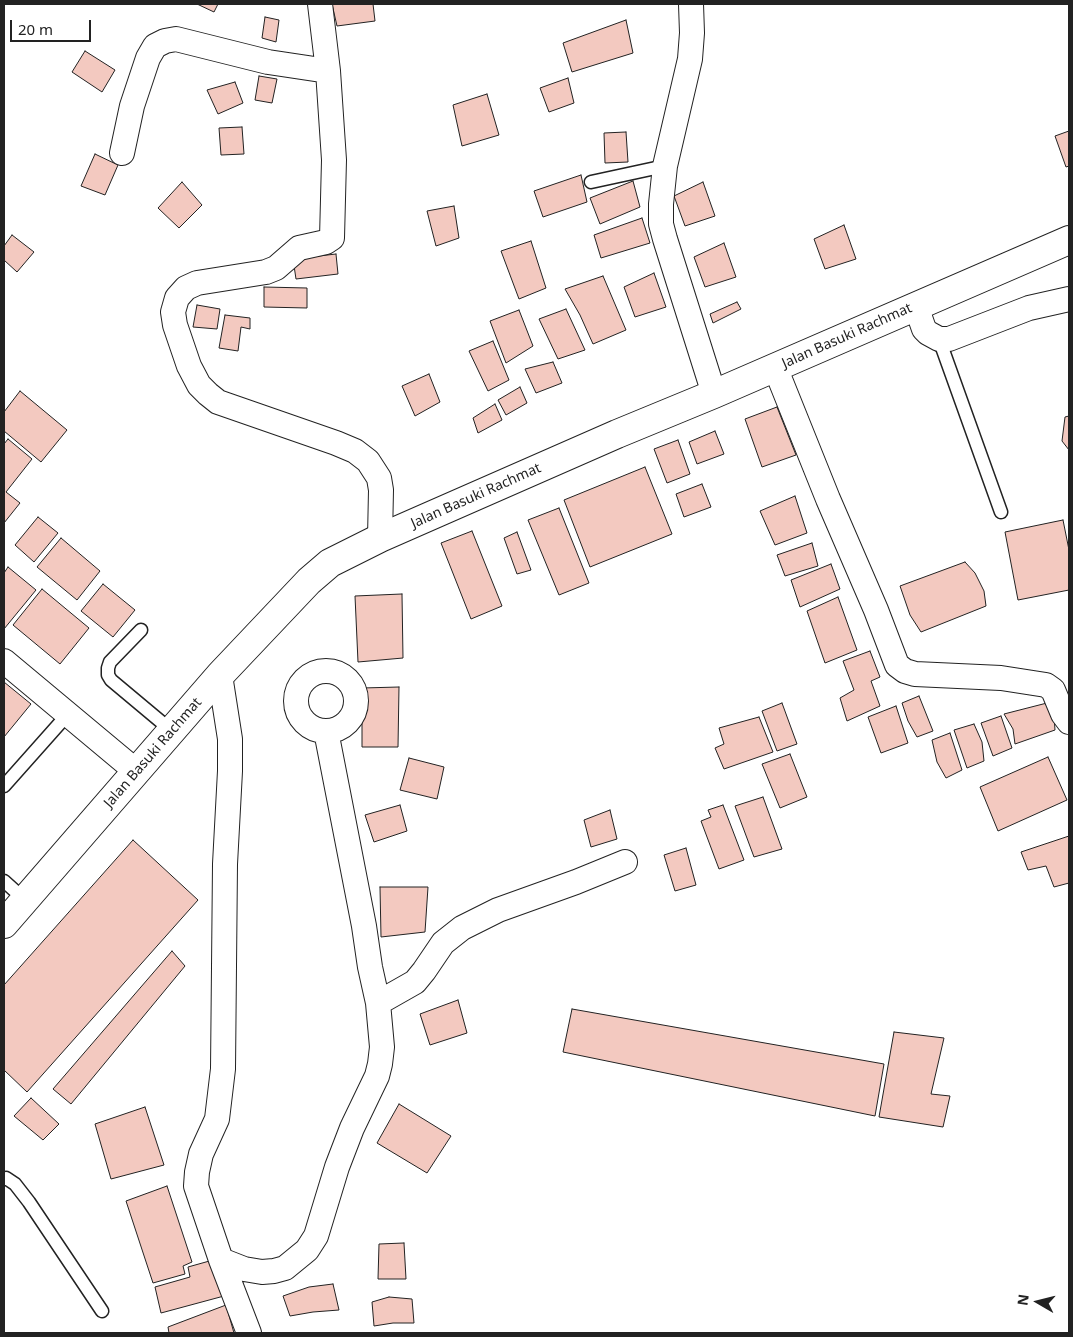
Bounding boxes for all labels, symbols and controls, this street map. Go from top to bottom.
scale bar [12,10,94,42]
text: 20 m [18,19,53,39]
street label: Jalan Basuki Rachmat [779,300,915,372]
street label: Jalan Basuki Rachmat [408,460,544,532]
street label: Jalan Basuki Rachmat [101,695,205,811]
north arrow [1013,1277,1063,1327]
text: N [1012,1293,1033,1307]

